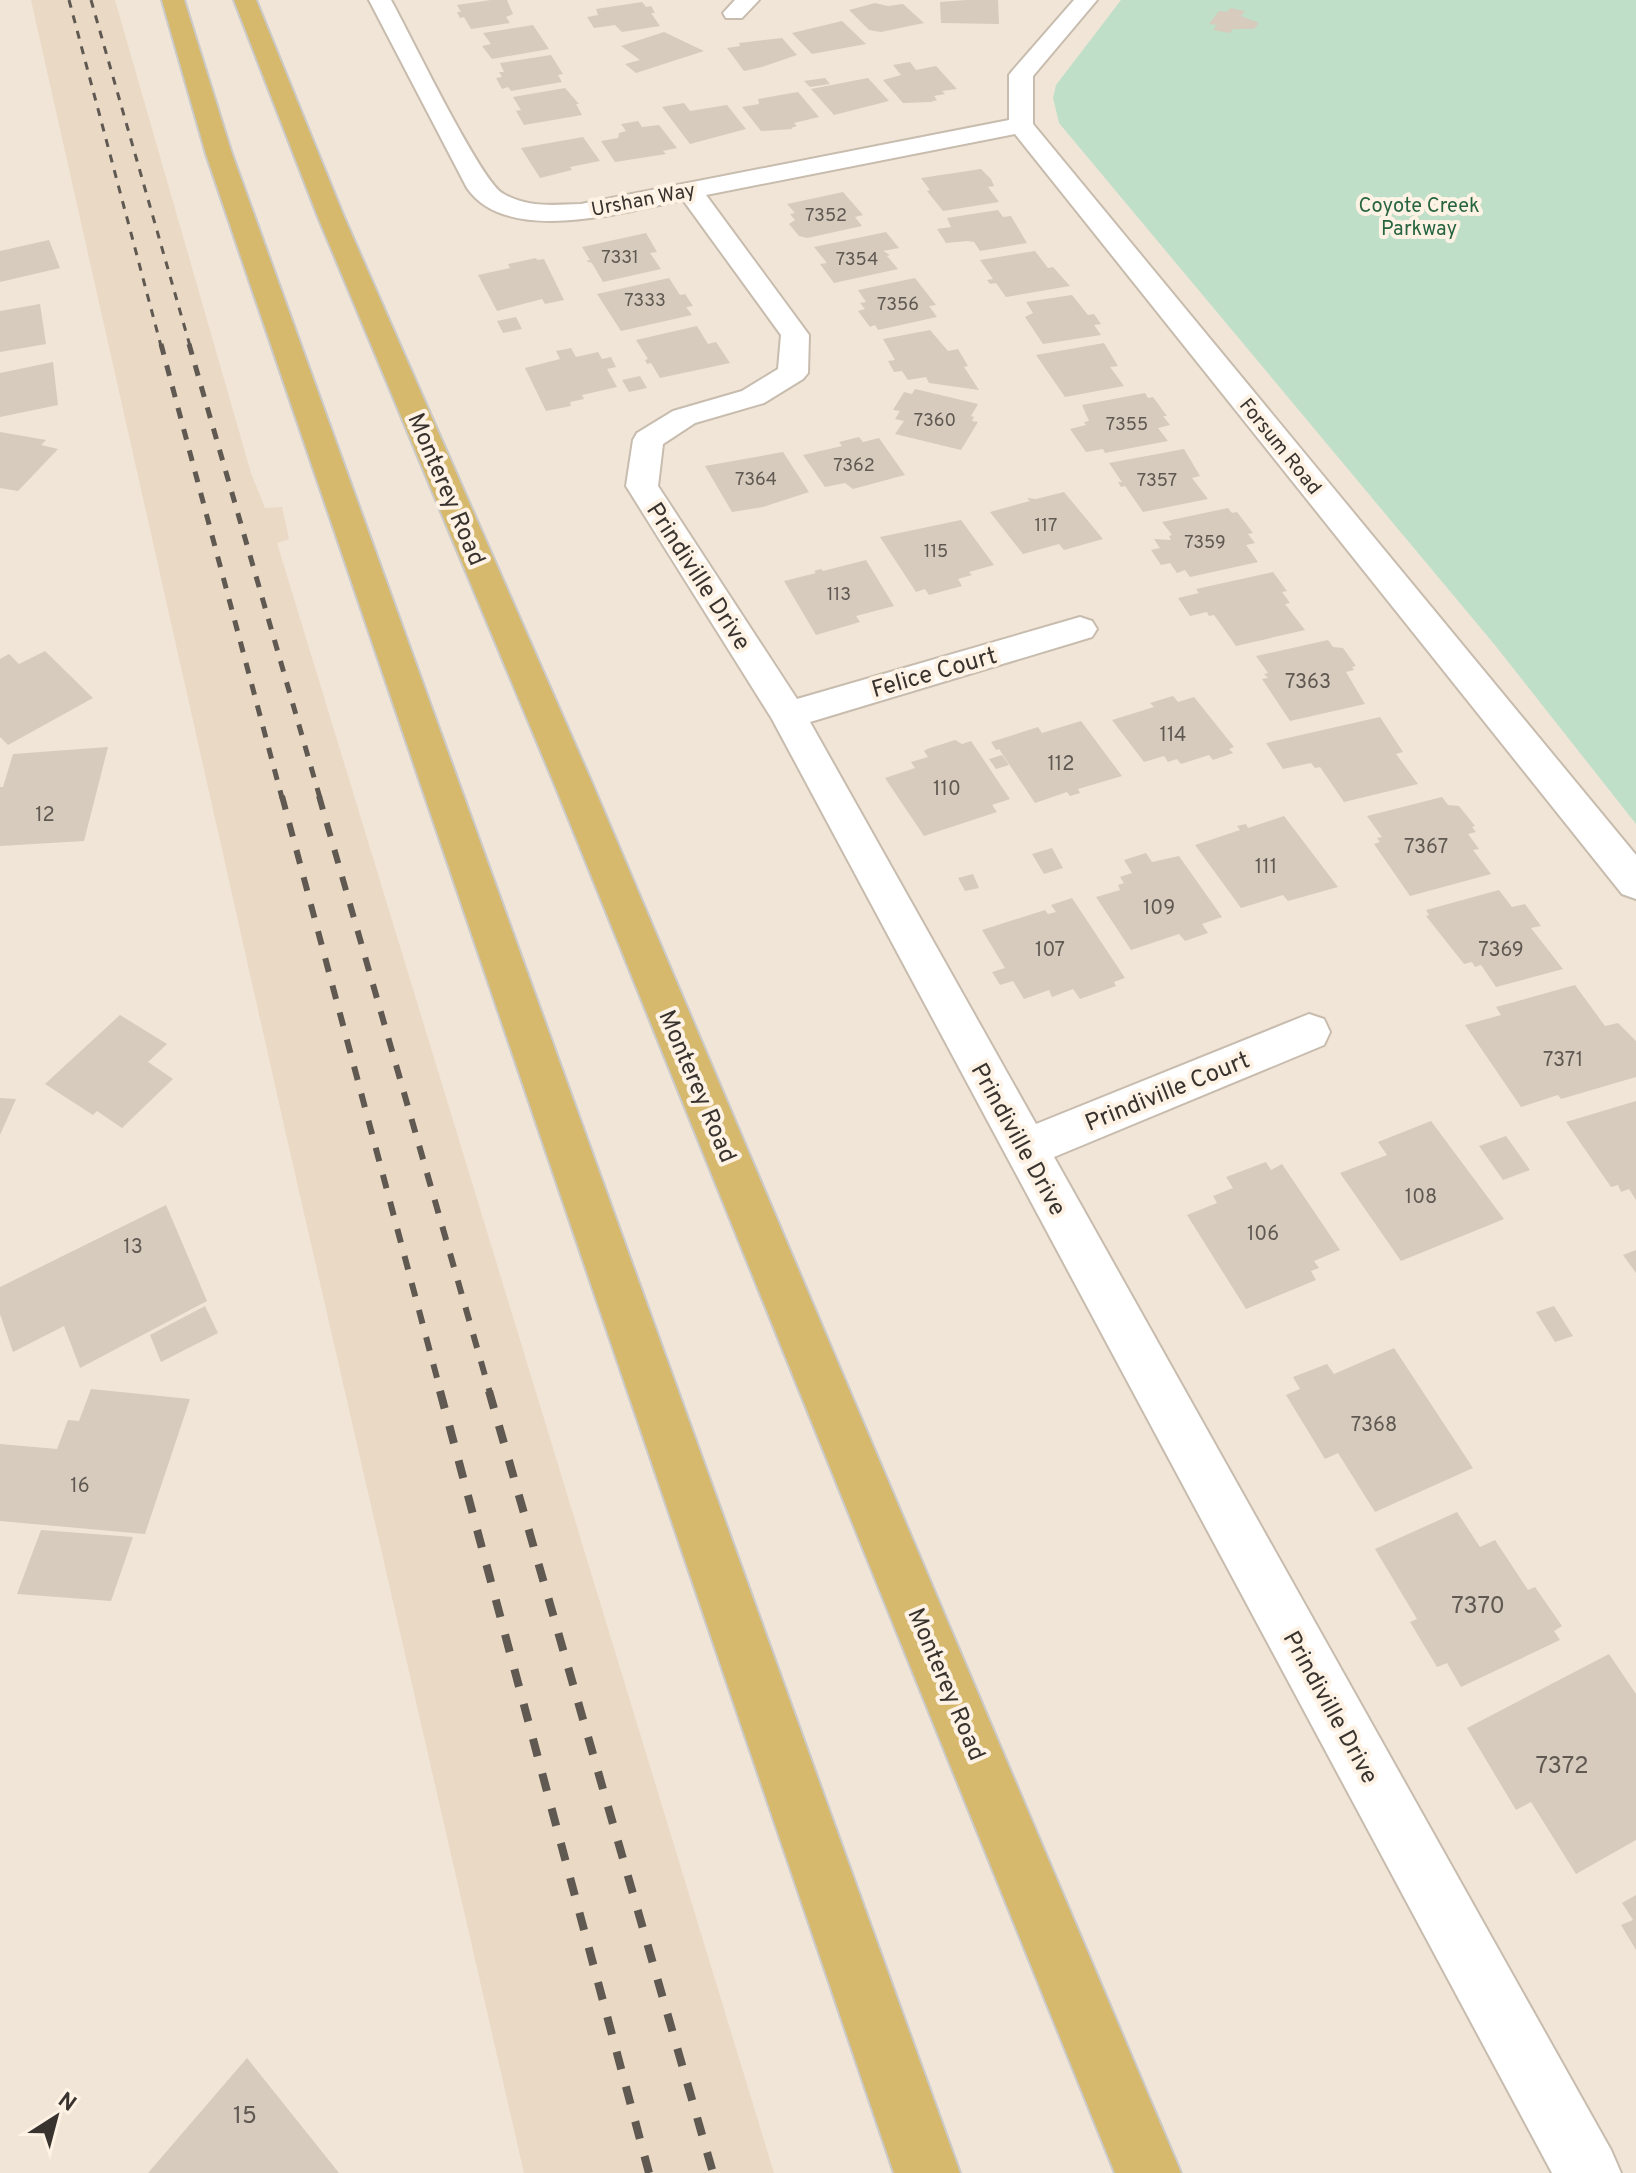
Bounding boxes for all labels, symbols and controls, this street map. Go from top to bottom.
street label: Urshan Way [589,178,698,224]
park label: Coyote Creek Parkway [1358,194,1480,243]
house number: 7352 [805,205,847,228]
house number: 7331 [601,247,639,270]
house number: 7354 [836,249,878,272]
house number: 7333 [624,290,666,313]
house number: 7356 [877,294,919,317]
street label: Forsum Road [1233,394,1326,501]
street label: Monterey Road [400,409,491,571]
house number: 7360 [914,410,956,433]
house number: 7355 [1106,414,1148,437]
house number: 7362 [833,455,875,478]
house number: 7364 [735,469,777,492]
house number: 7357 [1137,470,1177,493]
street label: Prindiville Drive [638,498,756,657]
house number: 117 [1035,515,1057,538]
house number: 7359 [1184,532,1226,555]
house number: 115 [924,541,948,564]
house number: 113 [827,584,851,607]
street label: Felice Court [868,642,1001,706]
house number: 7363 [1285,670,1331,696]
house number: 114 [1160,723,1186,749]
house number: 112 [1047,752,1075,778]
house number: 110 [933,777,961,803]
house number: 12 [35,803,55,829]
house number: 7367 [1404,835,1448,861]
house number: 111 [1255,855,1277,881]
house number: 109 [1143,896,1175,922]
house number: 107 [1035,938,1065,964]
house number: 7369 [1478,938,1524,964]
street label: Monterey Road [651,1006,742,1168]
street label: Prindiville Court [1081,1046,1254,1140]
house number: 7371 [1543,1048,1583,1074]
street label: Prindiville Drive [963,1058,1072,1222]
house number: 108 [1405,1185,1437,1211]
house number: 106 [1247,1222,1279,1248]
house number: 13 [123,1235,143,1261]
house number: 7368 [1351,1413,1397,1439]
house number: 16 [70,1474,90,1500]
house number: 7370 [1451,1592,1505,1622]
street label: Monterey Road [900,1604,991,1766]
street label: Prindiville Drive [1275,1626,1384,1790]
house number: 7372 [1535,1752,1589,1782]
north arrow [16,2077,96,2157]
text: N [52,2087,81,2118]
house number: 15 [233,2102,257,2132]

